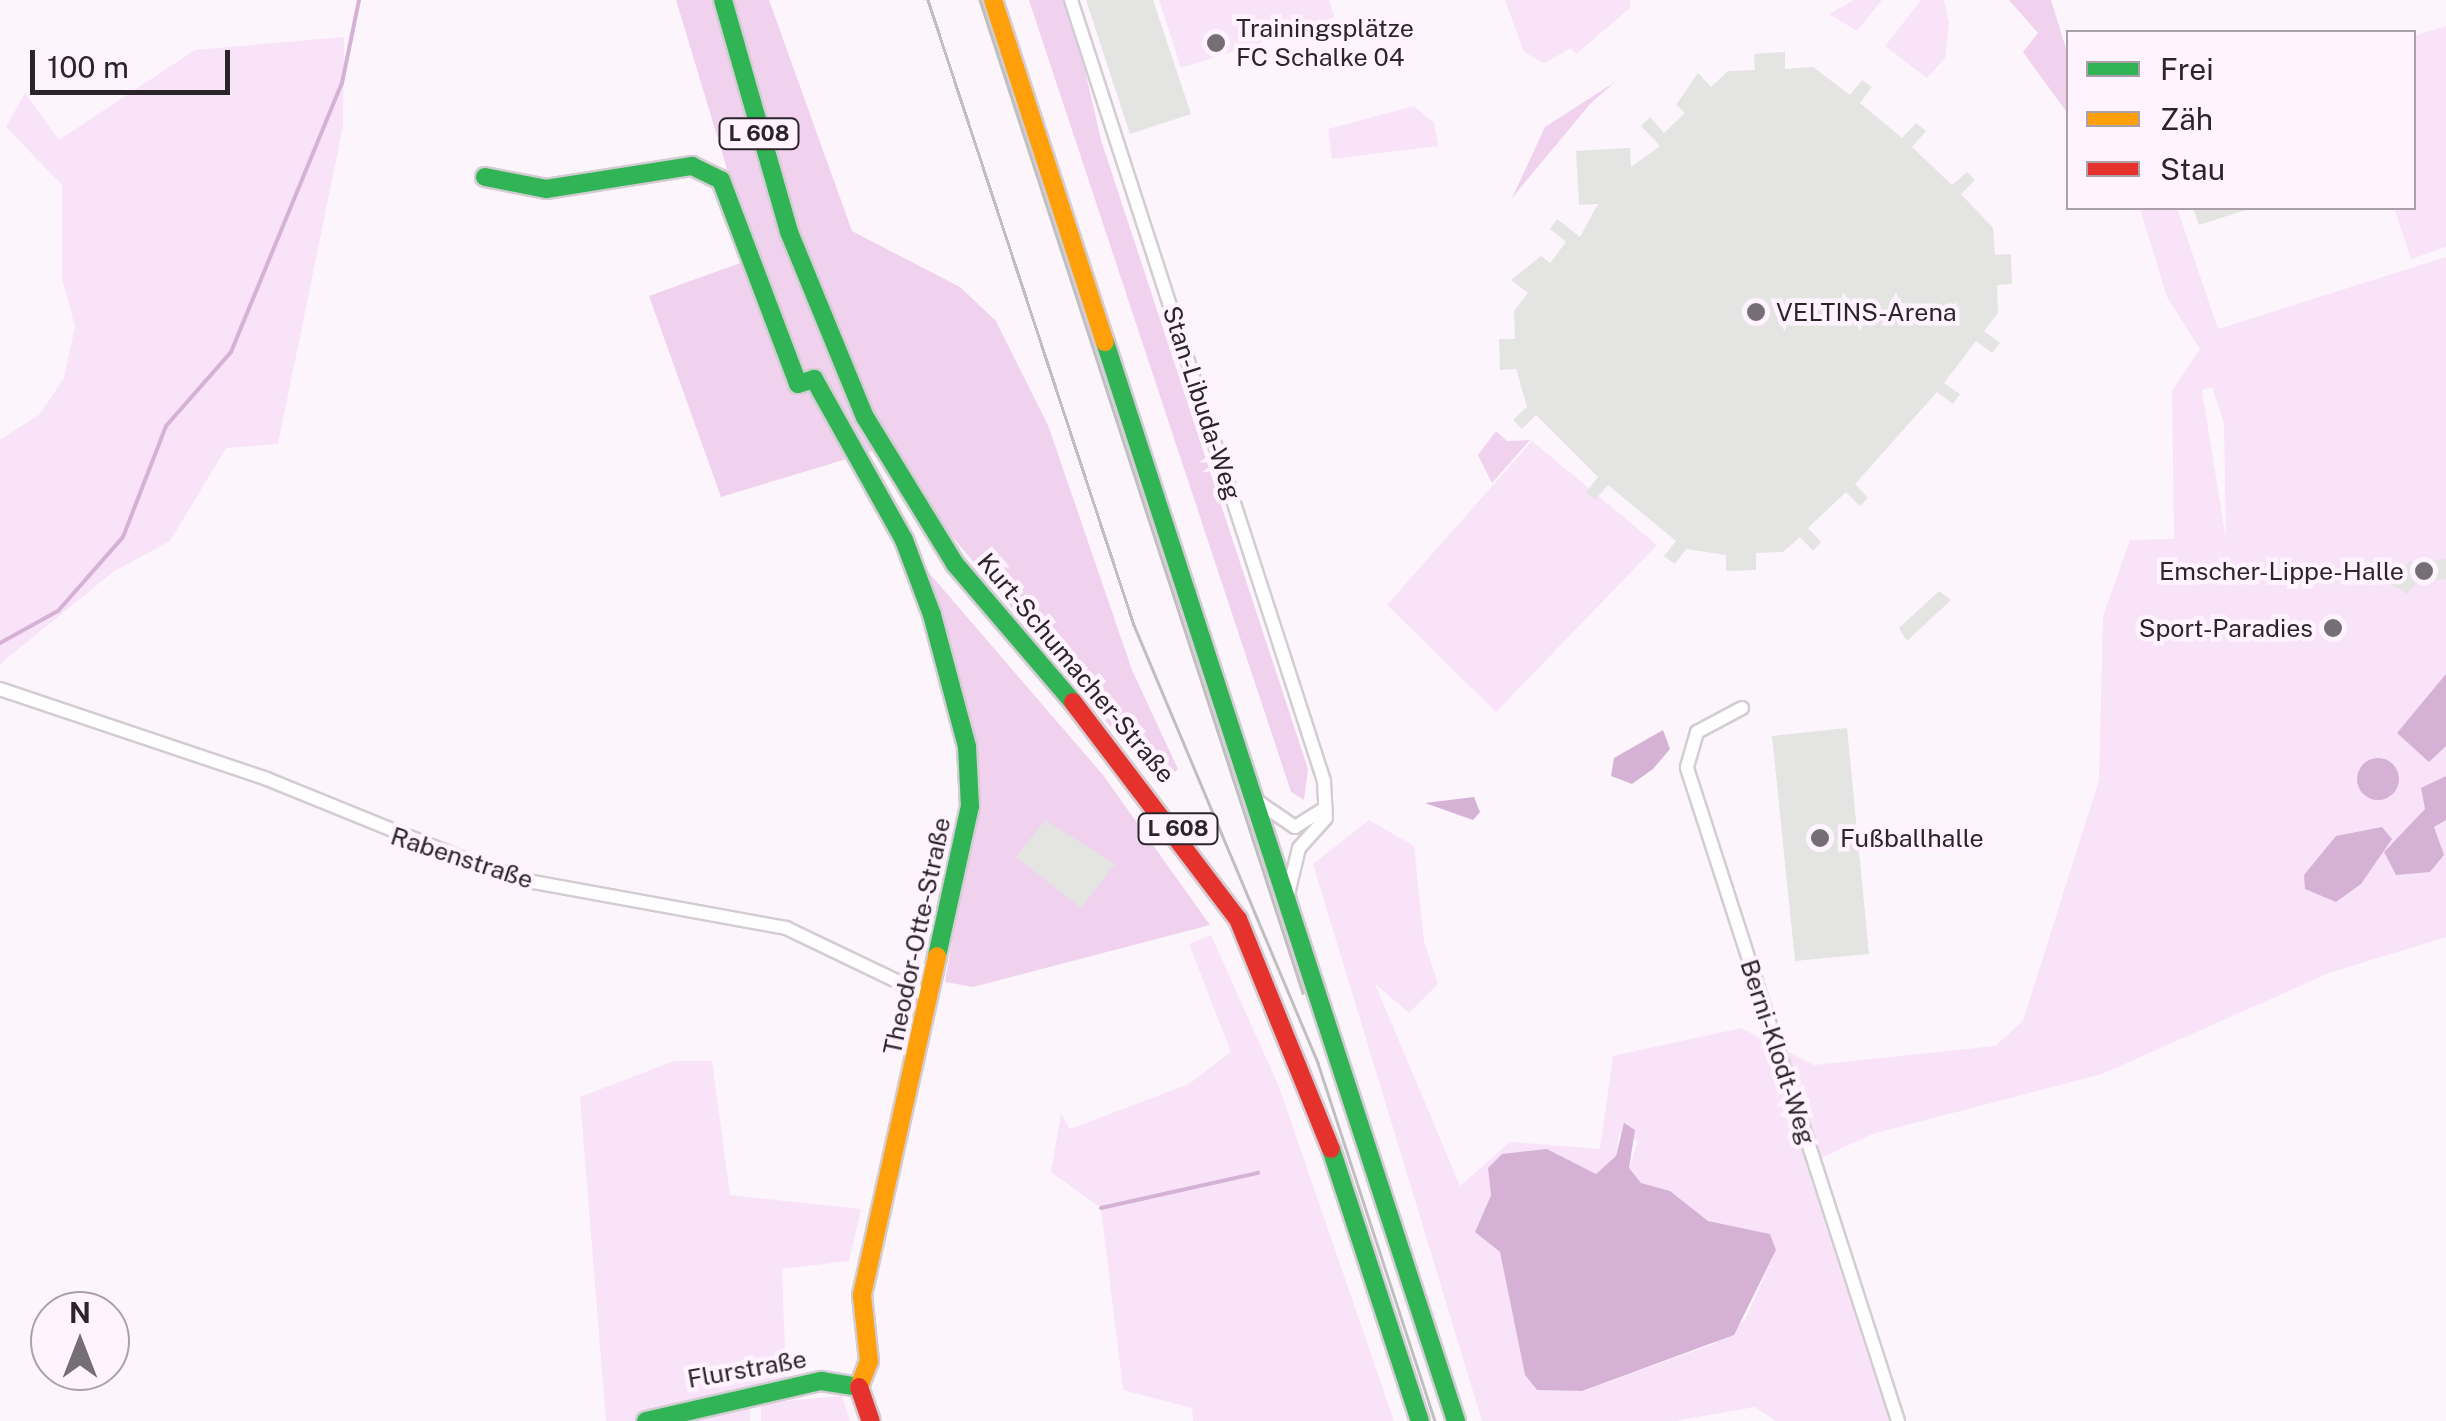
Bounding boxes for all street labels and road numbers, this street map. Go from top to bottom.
road number: L 608 [716,117,802,151]
street label: Stan-Libuda-Weg [1156,302,1248,504]
street label: Kurt-Schumacher-Straße [971,547,1181,789]
road number: L 608 [1136,812,1220,846]
street label: Theodor-Otte-Straße [877,815,957,1057]
street label: Rabenstraße [387,821,537,895]
street label: Berni-Klodt-Weg [1734,956,1822,1148]
street label: Flurstraße [685,1344,809,1394]

